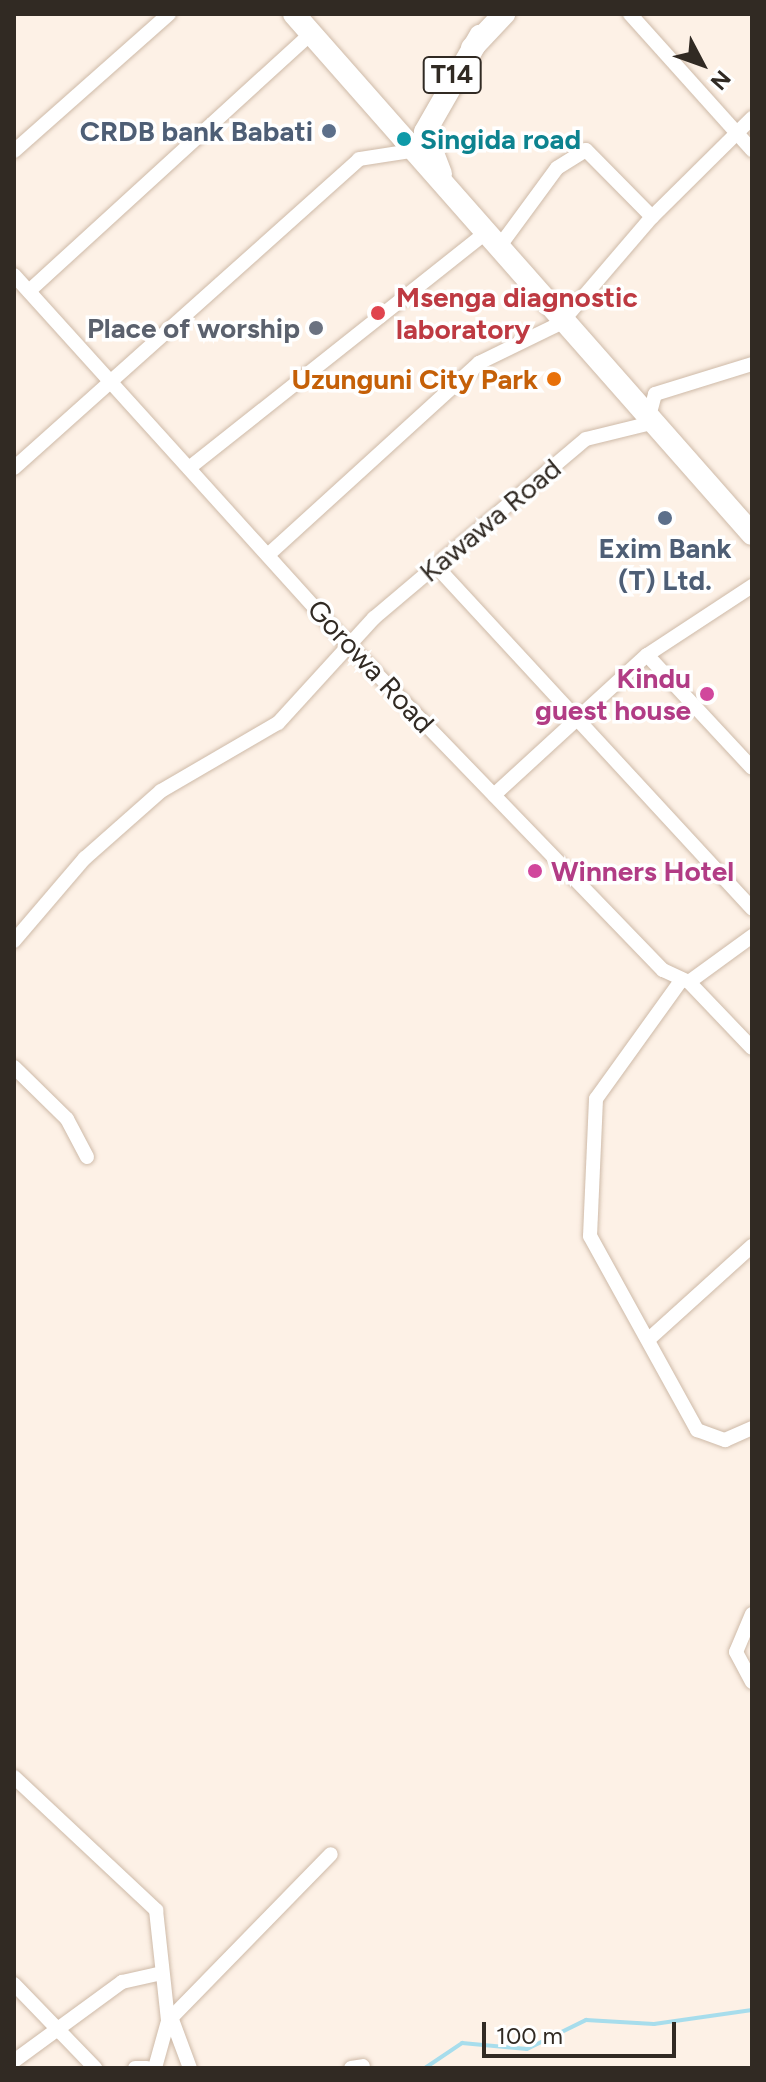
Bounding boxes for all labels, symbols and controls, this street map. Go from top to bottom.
north arrow [662,24,742,104]
road number: T14 [422,53,482,97]
text: N [705,65,736,95]
place label: CRDB bank Babati [80,114,313,148]
marker: CRDB bank Babati [320,122,338,140]
place label: Singida road [420,122,581,156]
marker: Singida road [395,130,413,148]
place label: Msenga diagnostic laboratory [396,280,638,346]
marker: Msenga diagnostic laboratory [367,302,389,324]
place label: Place of worship [87,311,300,345]
marker: Place of worship [307,319,325,337]
place label: Uzunguni City Park [292,362,538,396]
marker: Uzunguni City Park [545,370,563,388]
street label: Kawawa Road [413,451,567,589]
marker: Exim Bank (T) Ltd. [656,509,674,527]
place label: Exim Bank (T) Ltd. [599,531,731,597]
street label: Gorowa Road [301,592,441,740]
place label: Kindu guest house [535,661,691,727]
marker: Kindu guest house [698,685,716,703]
place label: Winners Hotel [551,854,734,888]
marker: Winners Hotel [526,862,544,880]
scale bar [486,2006,680,2056]
text: 100 m [496,2021,563,2050]

